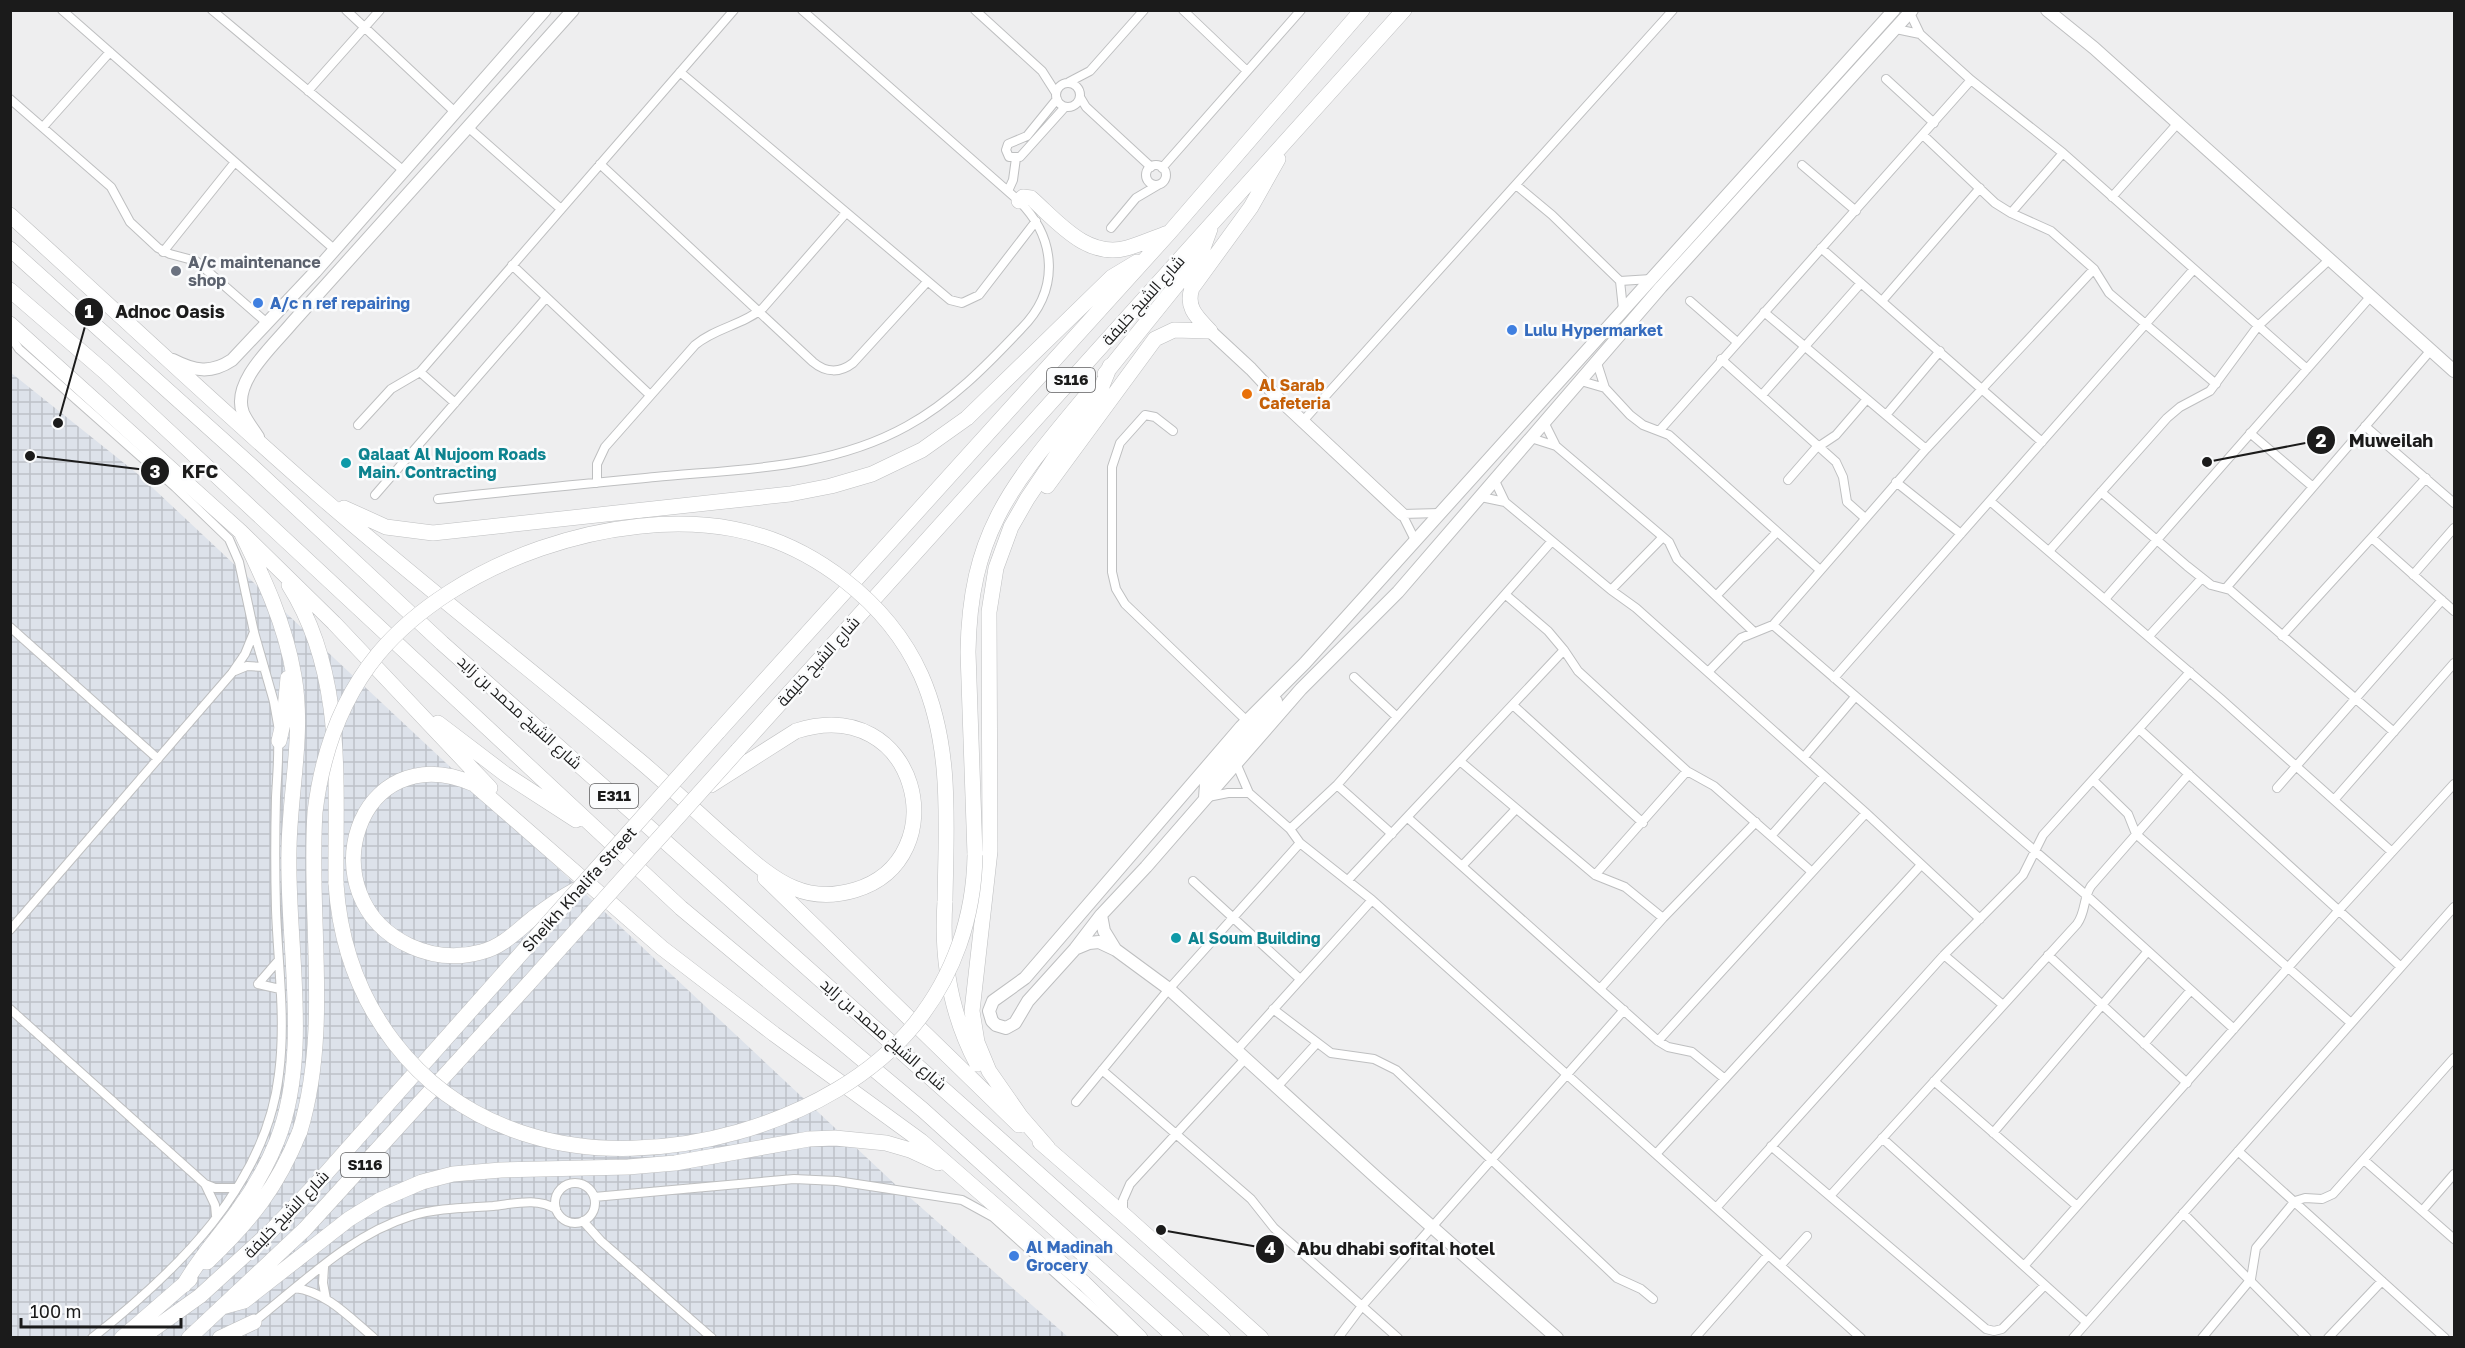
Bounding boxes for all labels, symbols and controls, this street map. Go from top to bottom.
street label: شارع الشيخ خليفة [1097,251,1190,350]
place label: A/c maintenance shop [188,252,321,290]
marker: A/c maintenance shop [169,264,183,278]
place label: A/c n ref repairing [270,293,410,313]
callout: Adnoc Oasis [74,294,237,330]
marker: A/c n ref repairing [251,296,265,310]
text: 1 [84,300,94,322]
text: Adnoc Oasis [115,300,225,322]
place label: Lulu Hypermarket [1524,320,1663,340]
marker: Lulu Hypermarket [1505,323,1519,337]
road number: S116 [1047,368,1095,392]
place label: Al Sarab Cafeteria [1259,375,1331,413]
marker: Al Sarab Cafeteria [1240,387,1254,401]
callout: Muweilah [2306,422,2445,458]
text: 2 [2316,429,2327,451]
text: Muweilah [2349,429,2433,451]
place label: Qalaat Al Nujoom Roads Main. Contracting [358,444,546,482]
callout: KFC [140,453,230,489]
marker: Qalaat Al Nujoom Roads Main. Contracting [339,456,353,470]
text: 3 [150,460,161,482]
text: KFC [182,460,218,482]
street label: شارع الشيخ خليفة [772,612,865,711]
street label: شارع الشيخ محمد بن زايد [452,651,586,775]
road number: E311 [590,784,638,808]
street label: Sheikh Khalifa Street [517,822,641,956]
place label: Al Soum Building [1188,928,1321,948]
marker: Al Soum Building [1169,931,1183,945]
street label: شارع الشيخ محمد بن زايد [816,974,951,1096]
road number: S116 [341,1153,389,1177]
street label: شارع الشيخ خليفة [239,1166,334,1263]
callout: Abu dhabi sofital hotel [1255,1231,1507,1267]
place label: Al Madinah Grocery [1026,1237,1113,1275]
text: 4 [1264,1237,1276,1259]
text: Abu dhabi sofital hotel [1297,1237,1495,1259]
marker: Al Madinah Grocery [1007,1249,1021,1263]
scale bar [21,1291,182,1329]
text: 100 m [30,1300,81,1322]

